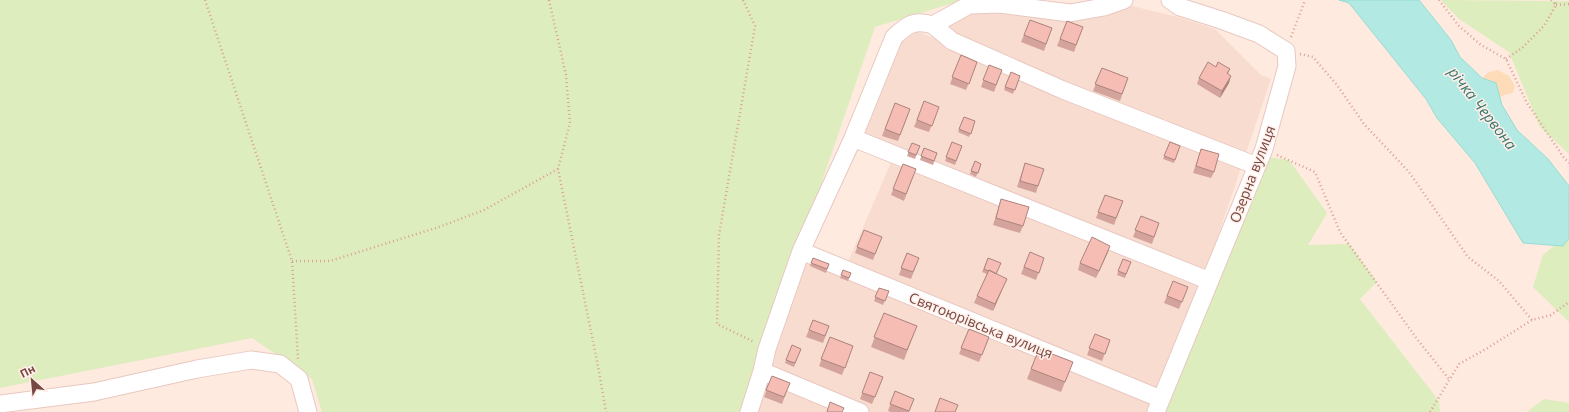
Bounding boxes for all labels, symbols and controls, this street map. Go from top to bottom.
water label: річка Червона [1444,62,1522,154]
street label: Озерна вулиця [1225,123,1279,225]
street label: Святоюрівська вулиця [906,287,1056,363]
north arrow [12,360,52,400]
text: Пн [17,360,38,381]

